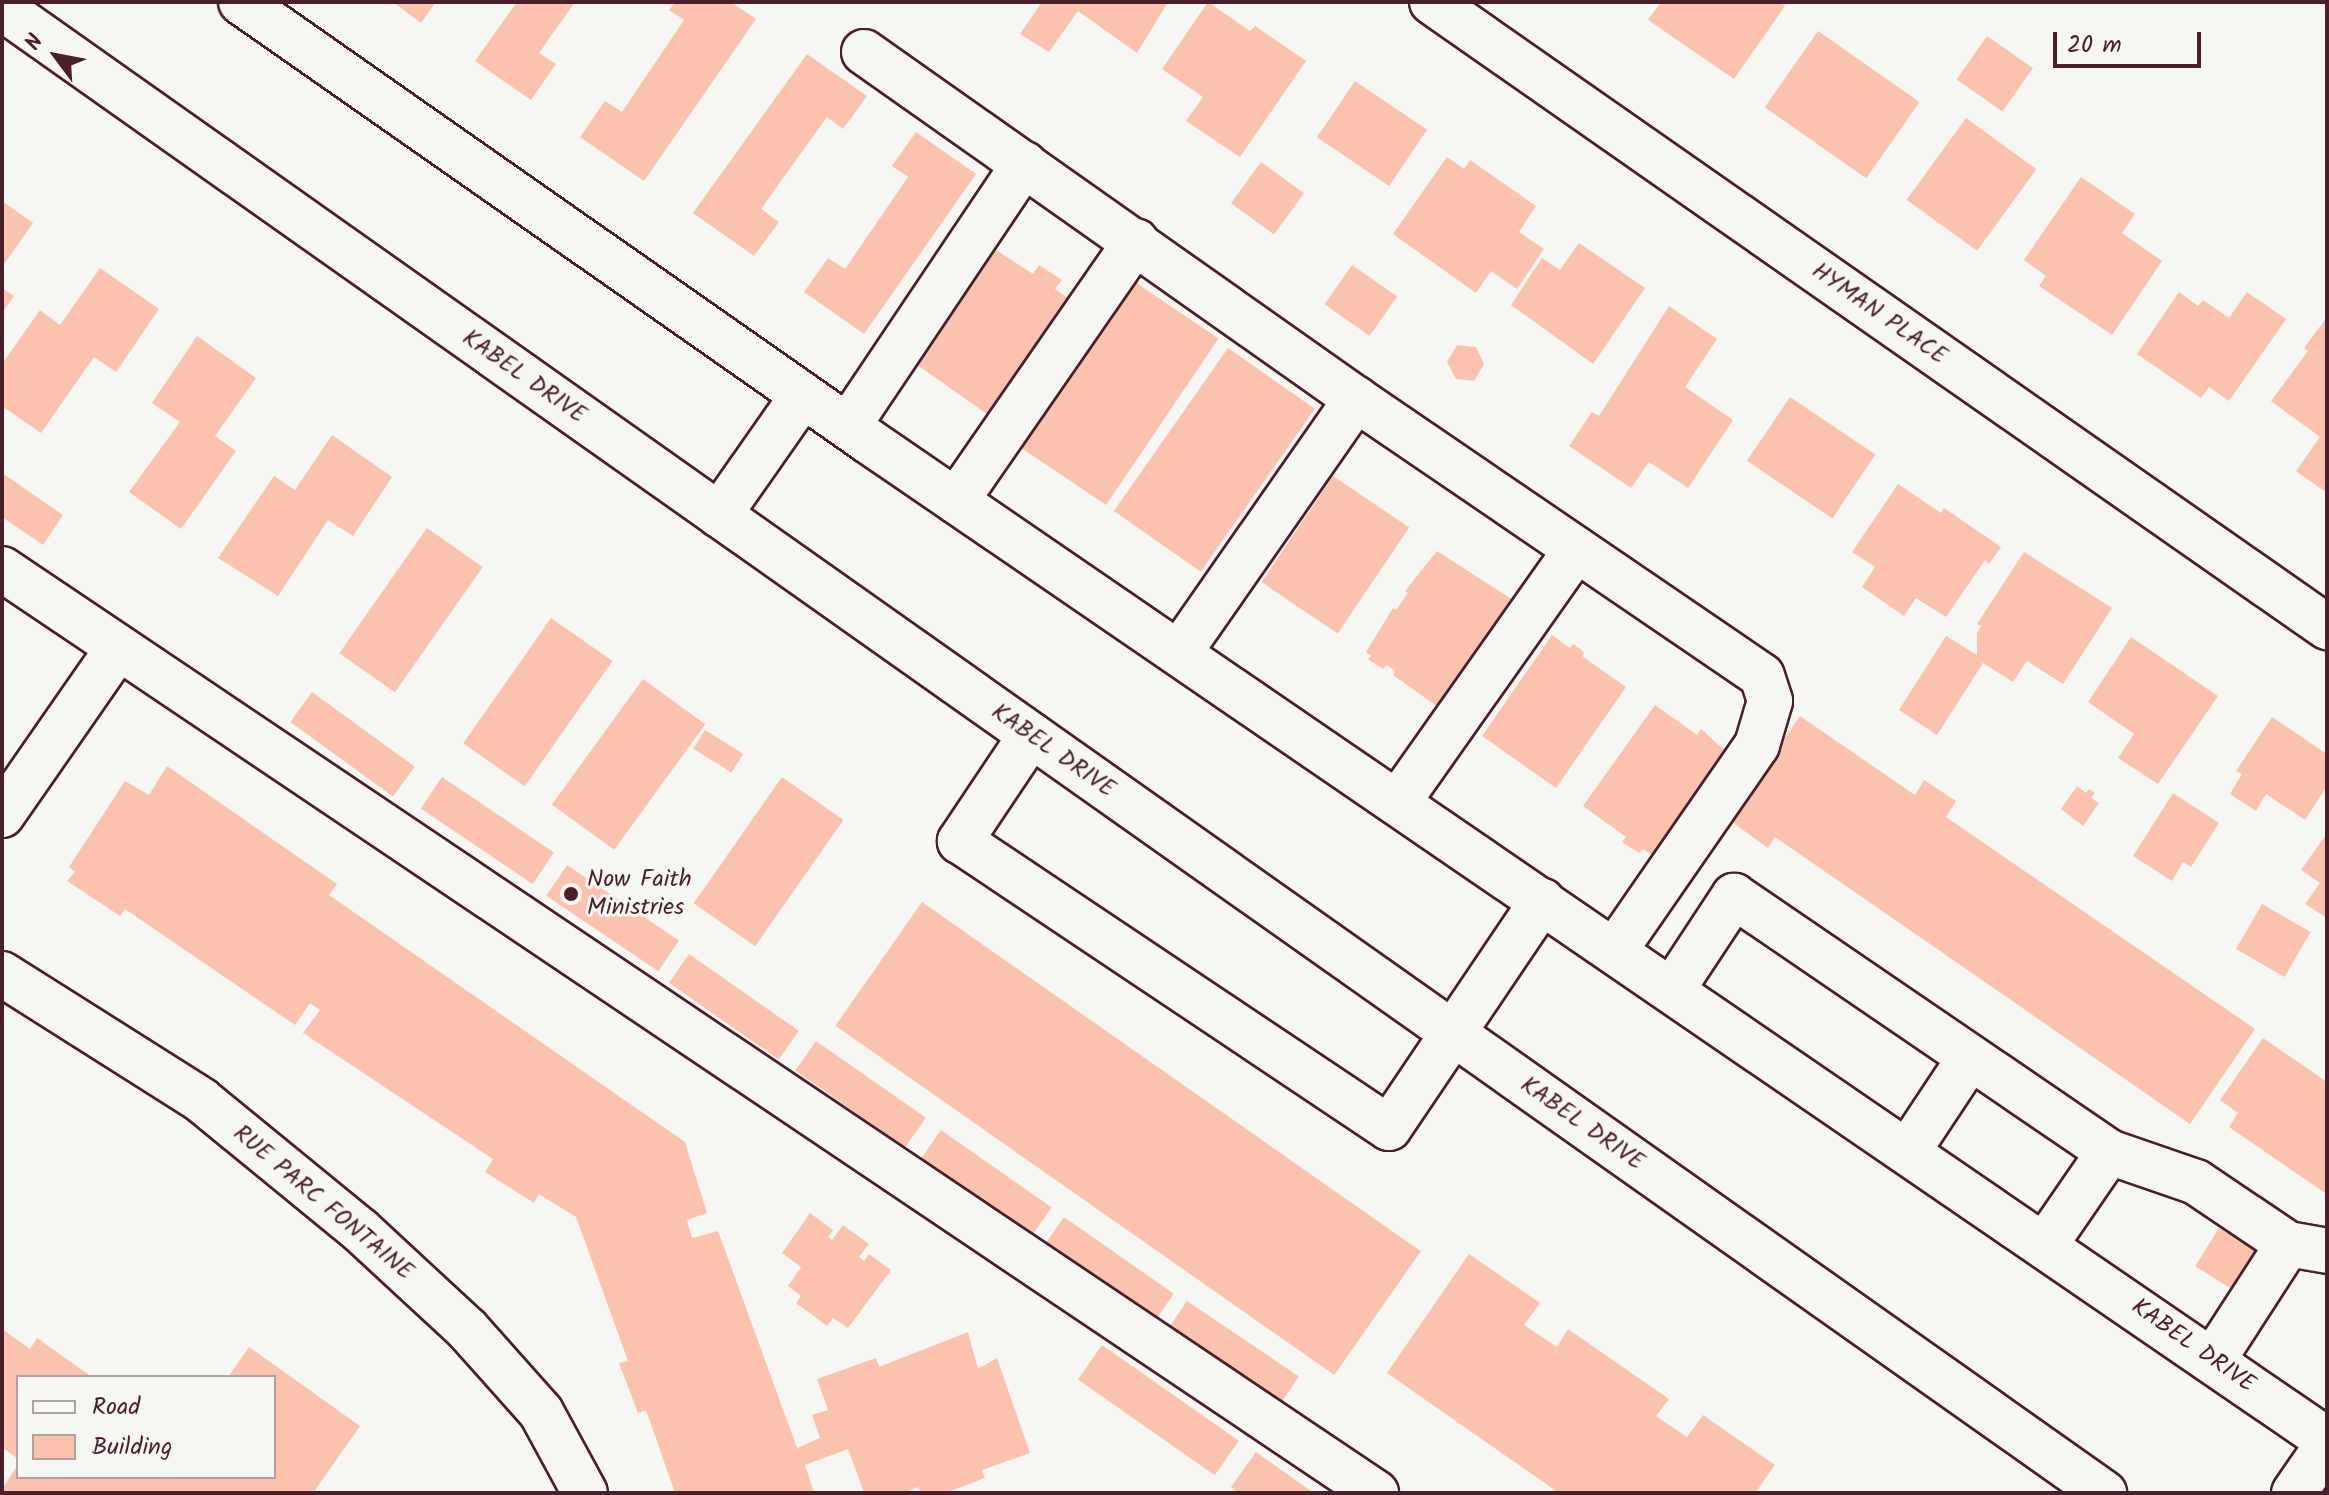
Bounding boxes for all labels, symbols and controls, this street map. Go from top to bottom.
north arrow [16,16,96,96]
scale bar [2057,16,2205,66]
text: 20 m [2067,26,2122,65]
text: N [17,28,54,58]
street label: HYMAN PLACE [1806,257,1952,371]
street label: KABEL DRIVE [457,324,591,430]
street label: KABEL DRIVE [986,698,1120,804]
place label: Now Faith Ministries [587,866,692,922]
marker: Now Faith Ministries [562,885,580,903]
street label: KABEL DRIVE [1515,1071,1649,1177]
street label: RUE PARC FONTAINE [227,1119,419,1287]
street label: KABEL DRIVE [2126,1293,2260,1399]
legend [16,1375,276,1479]
text: Road [92,1388,140,1427]
text: Building [92,1428,172,1467]

